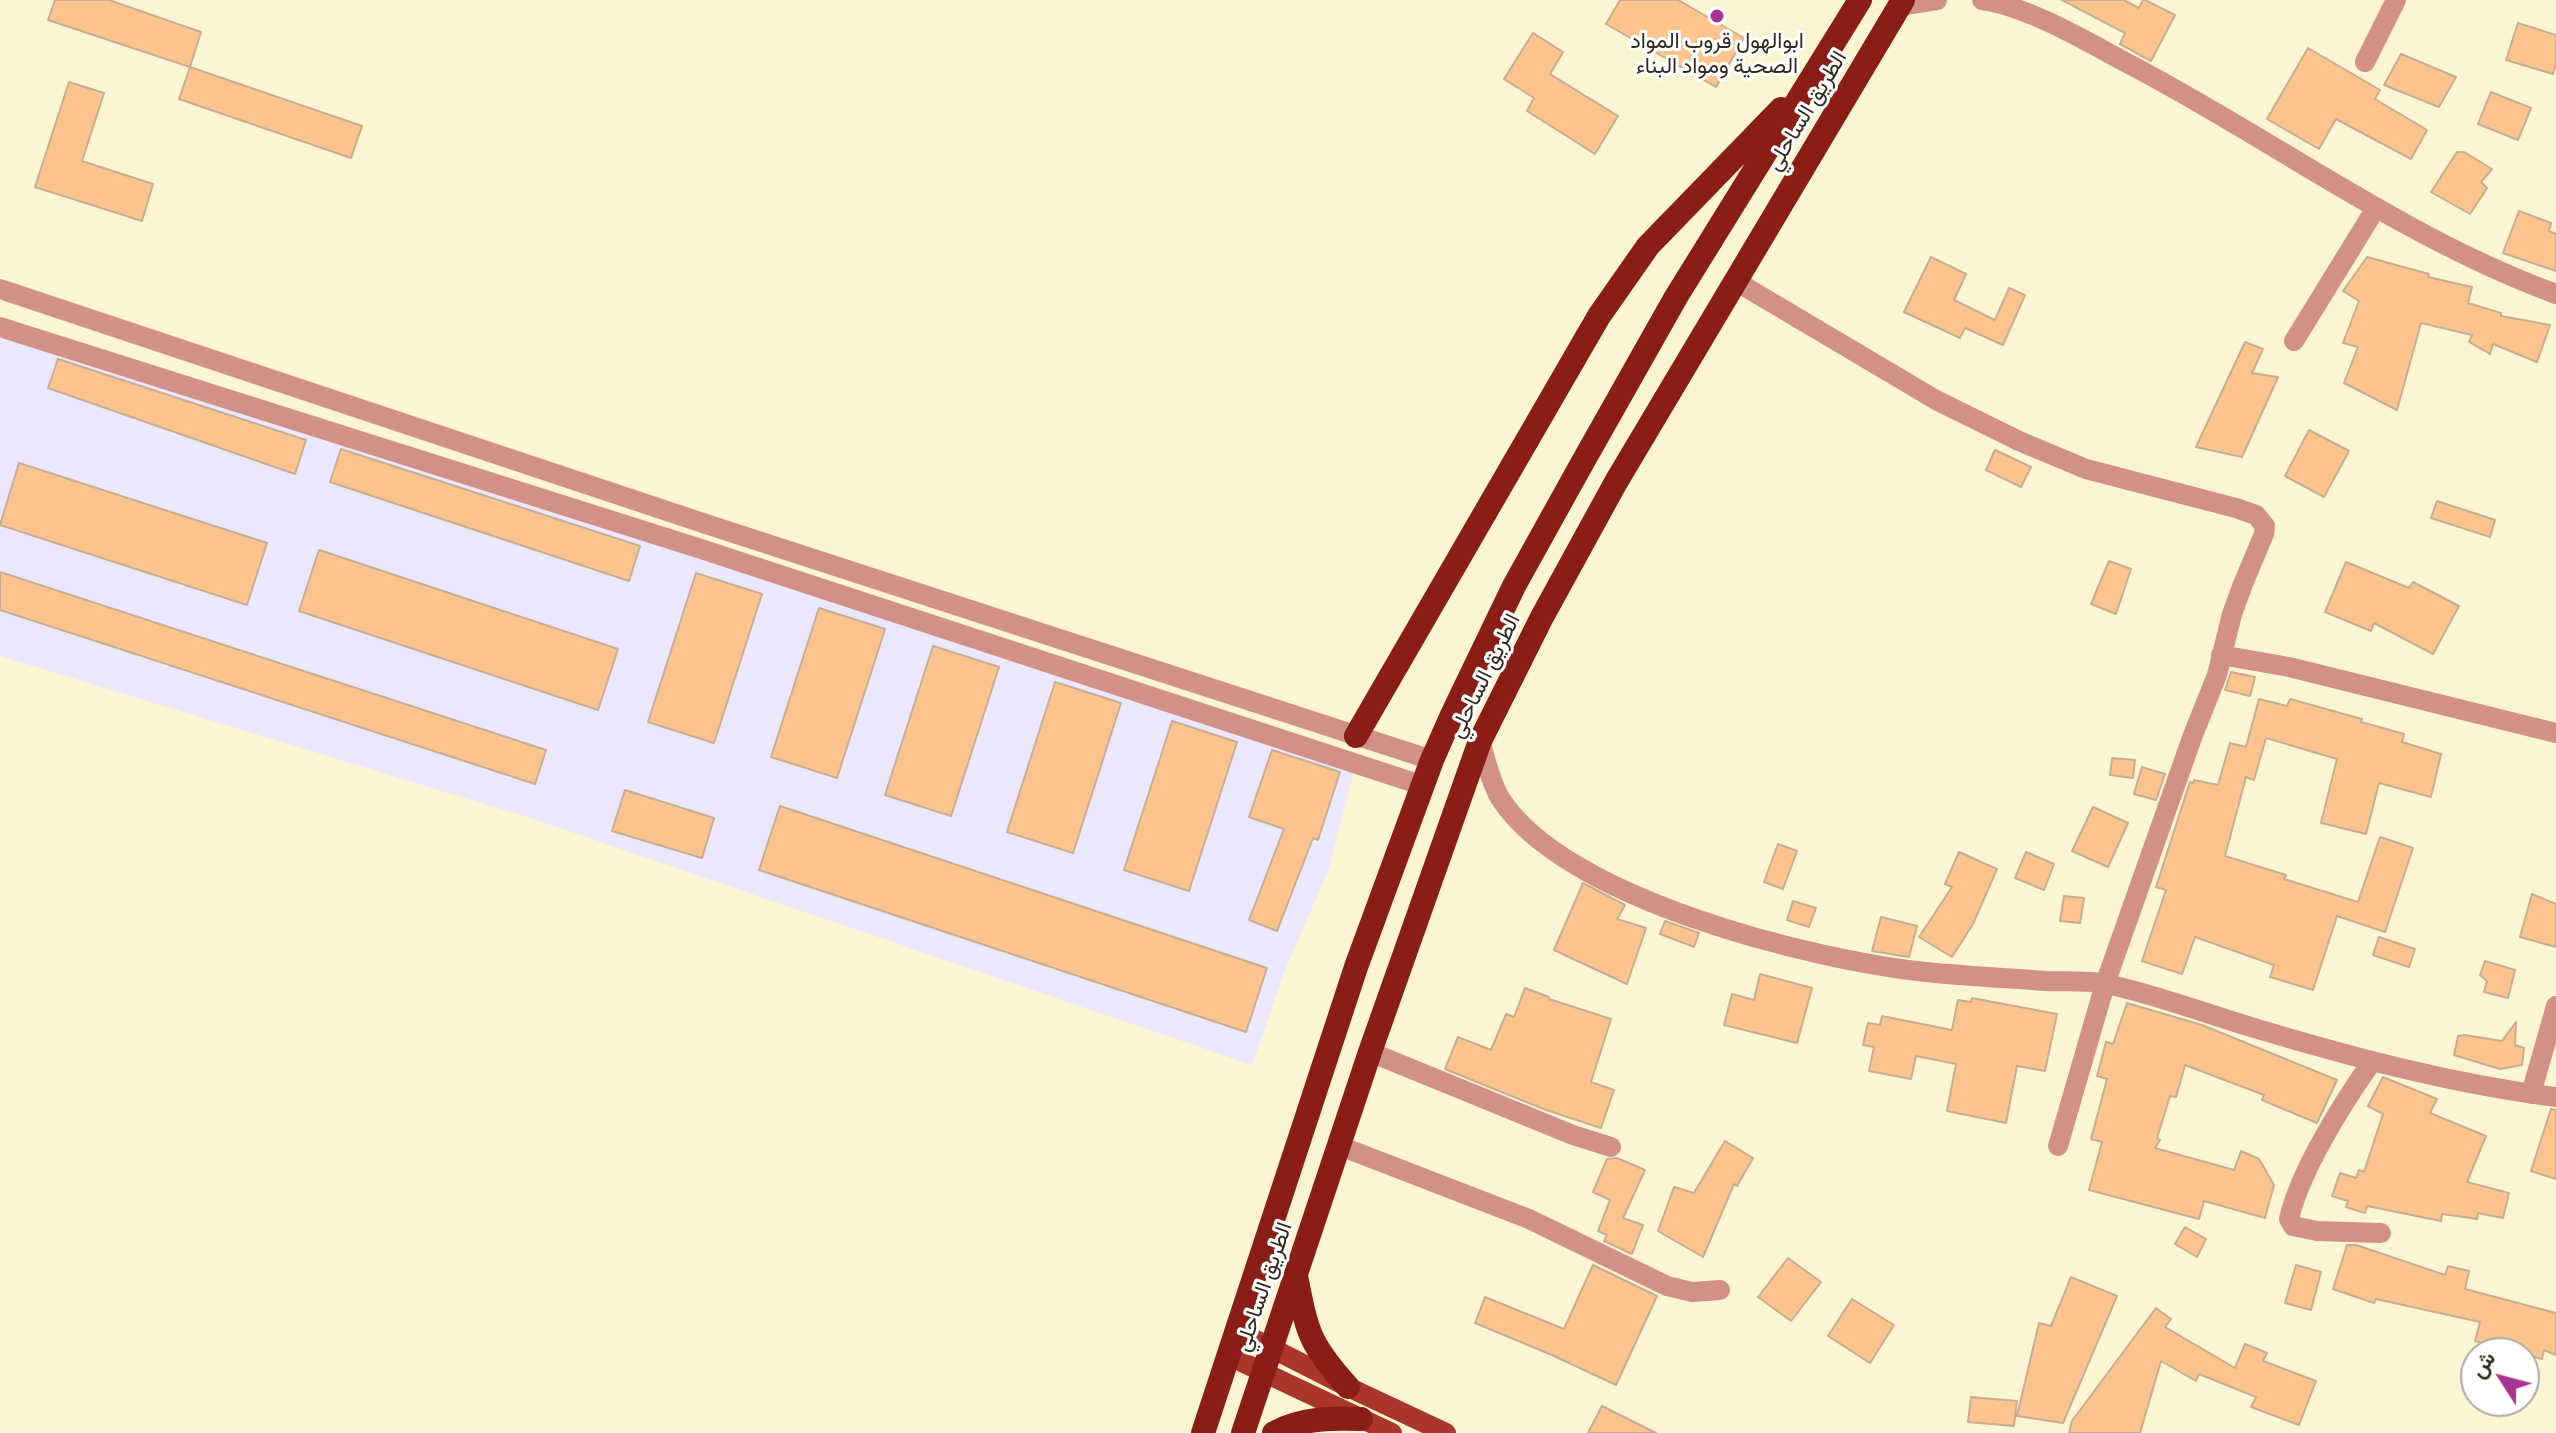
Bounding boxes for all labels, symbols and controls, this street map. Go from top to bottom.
marker: ابوالهول قروب المواد الصحية ومواد البناء [1708,7,1726,25]
place label: ابوالهول قروب المواد الصحية ومواد البناء [1630,29,1804,80]
street label: الطريق الساحلي [1761,46,1853,176]
street label: الطريق الساحلي [1444,610,1526,742]
street label: الطريق الساحلي [1230,1219,1298,1355]
north arrow [2460,1337,2540,1417]
text: ش [2463,1345,2501,1383]

